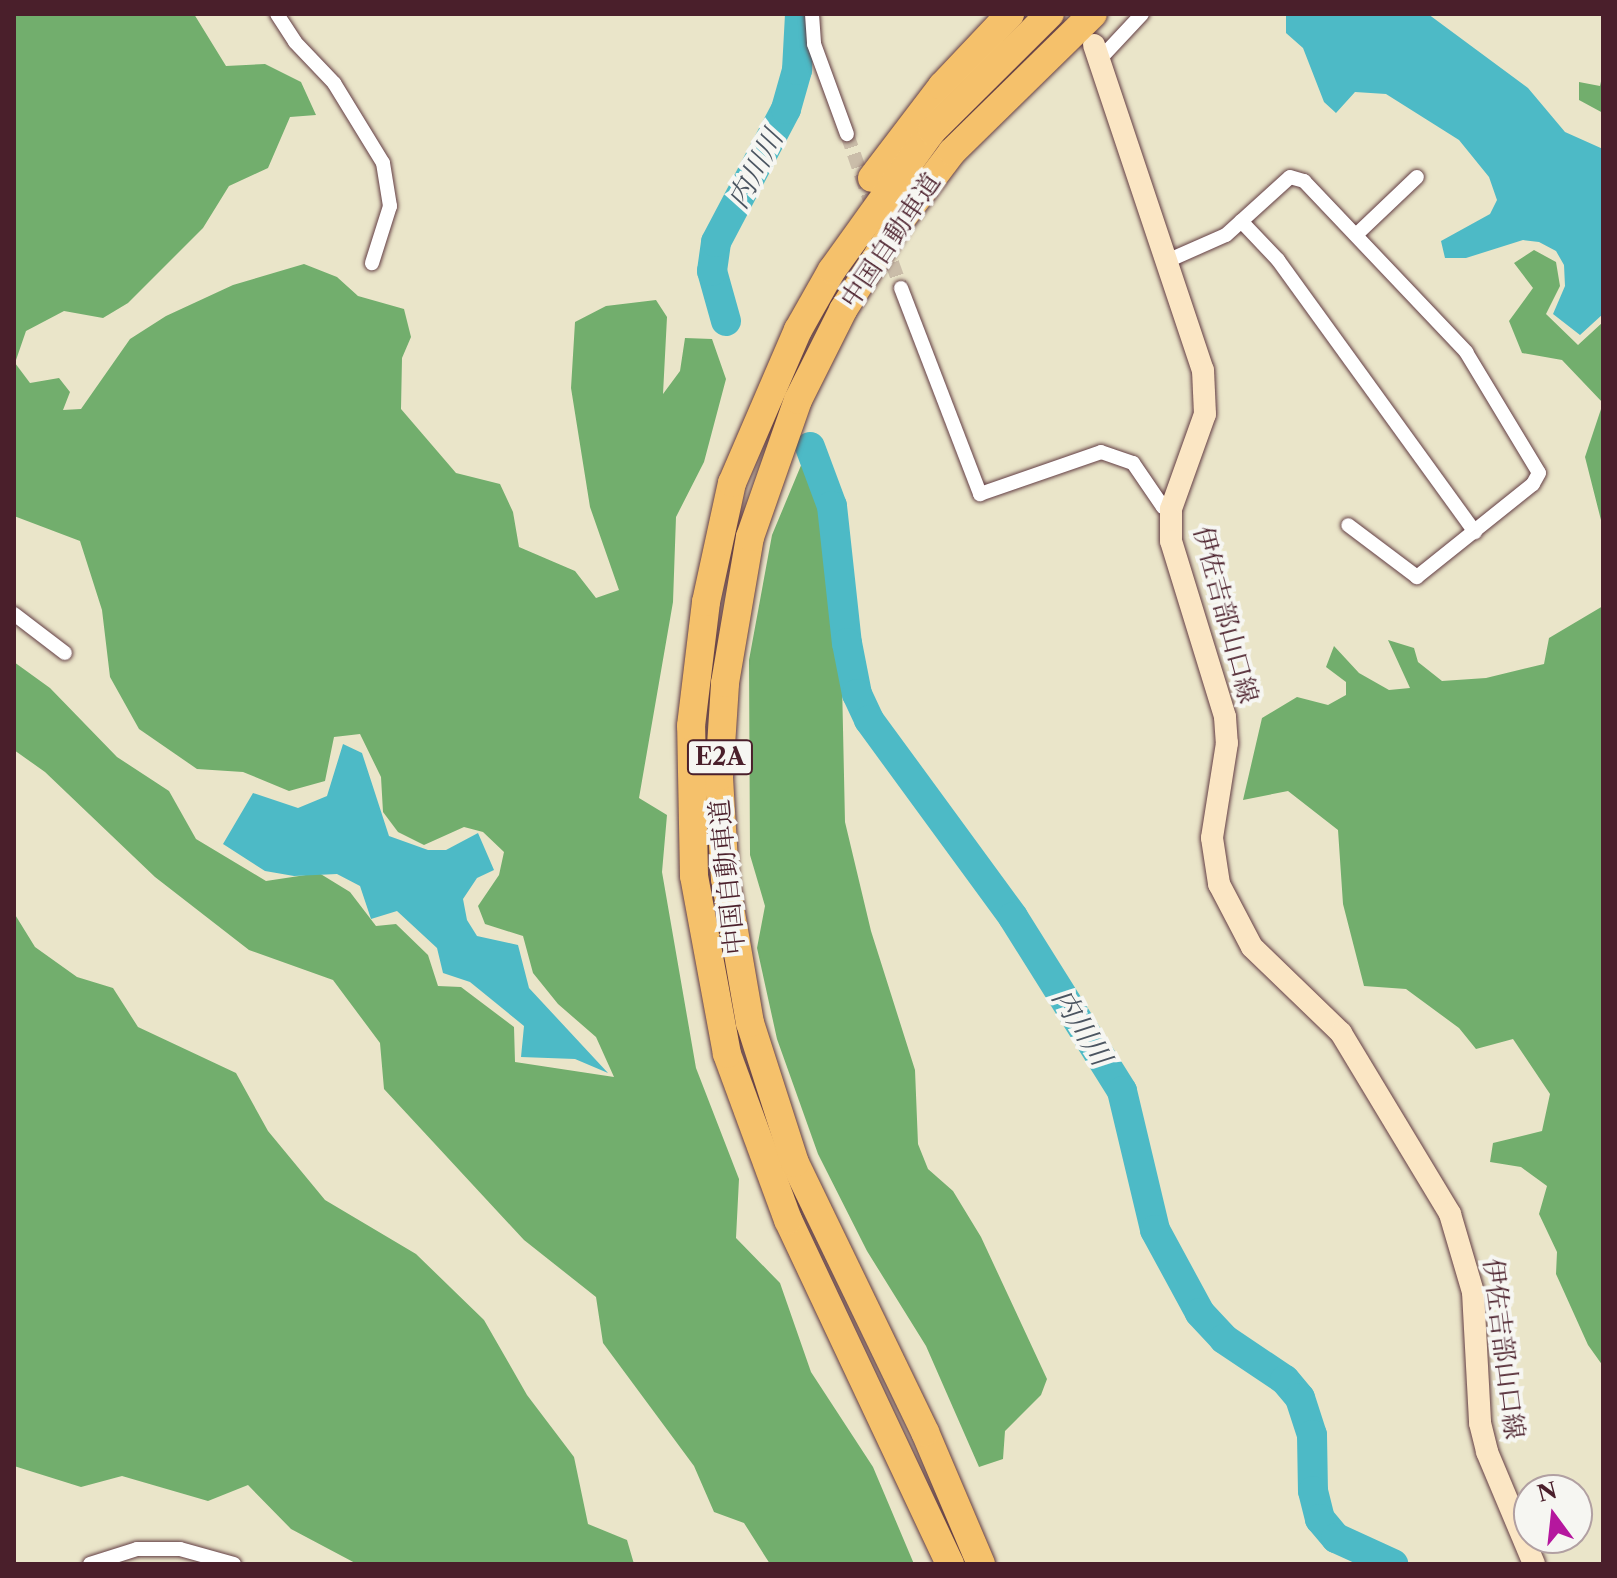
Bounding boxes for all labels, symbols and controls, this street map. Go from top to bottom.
water label: 内川川 [720,124,790,214]
street label: 中国自動車道 [834,168,948,314]
street label: 伊佐吉部山口線 [1186,523,1264,707]
road number: E2A [686,737,754,777]
street label: 中国自動車道 [704,798,752,956]
water label: 内川川 [1045,982,1119,1072]
street label: 伊佐吉部山口線 [1476,1257,1530,1441]
north arrow [1513,1474,1593,1554]
text: N [1534,1477,1560,1508]

